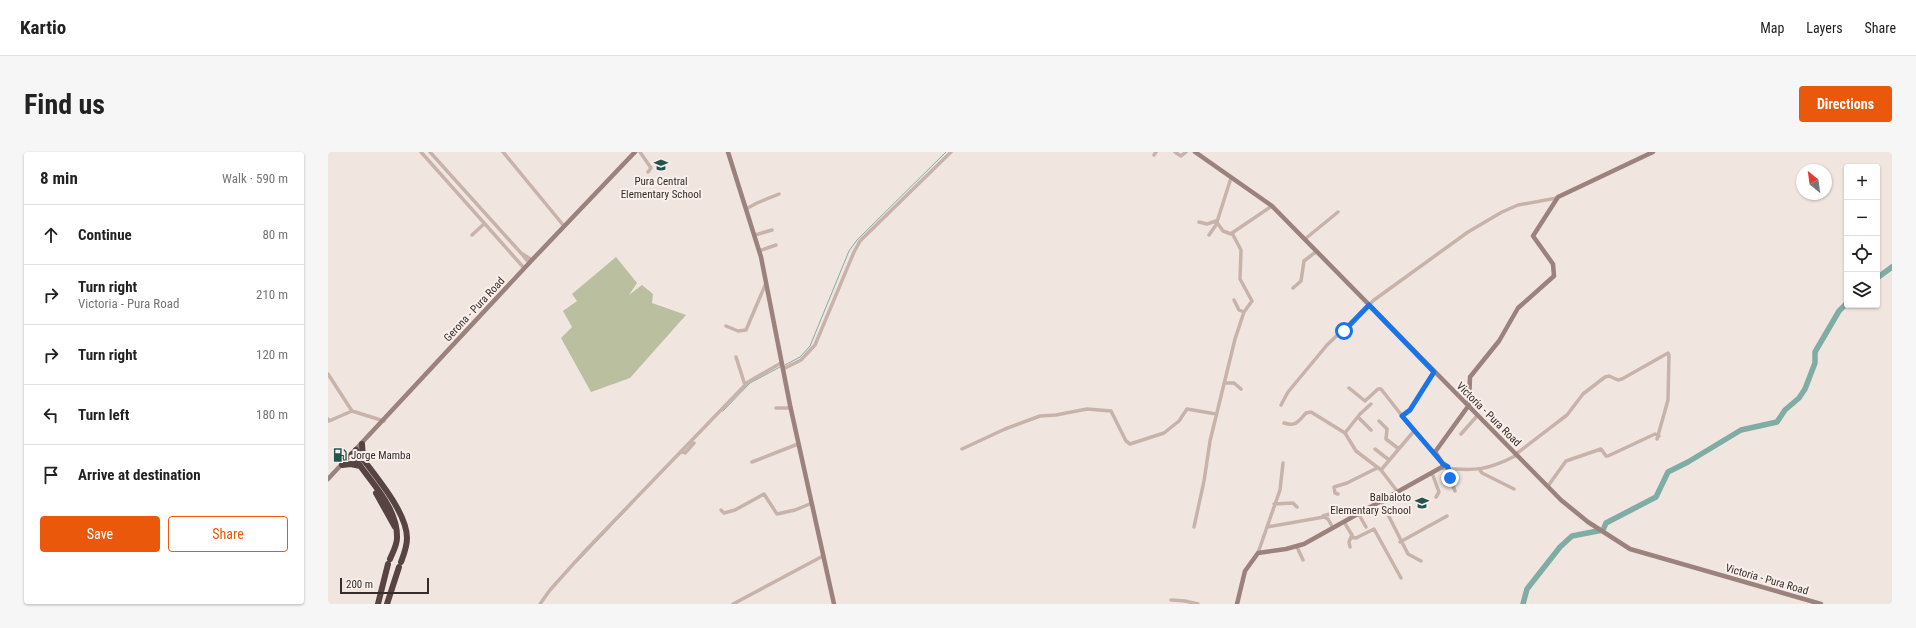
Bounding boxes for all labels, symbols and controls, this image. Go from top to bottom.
text: Kartio [20,16,66,39]
text: Map [1760,20,1784,36]
text: Layers [1806,20,1843,36]
text: Share [1865,20,1896,36]
button: Directions [1799,86,1892,122]
text: Find us [24,88,105,121]
school or university icon: Pura Central Elementary School [653,157,669,173]
north arrow [1796,164,1832,200]
map controls [1844,164,1880,308]
button: + [1844,164,1880,200]
text: 8 min [40,168,78,188]
text: Walk · 590 m [222,171,288,186]
place label: Pura Central Elementary School [621,175,701,201]
button: − [1844,200,1880,236]
icon: ahead [40,224,62,246]
text: Continue [78,226,132,244]
text: 80 m [262,227,288,242]
button: locate [1844,236,1880,272]
button: layers [1844,272,1880,308]
street label: Gerona - Pura Road [441,274,508,344]
text: Turn right [78,278,137,296]
icon: right [40,284,62,306]
text: 210 m [256,287,288,302]
text: Victoria - Pura Road [78,296,179,311]
route start [1335,322,1353,340]
icon: right [40,344,62,366]
text: Turn right [78,346,137,364]
text: 120 m [256,347,288,362]
street label: Victoria - Pura Road [1454,379,1524,449]
icon: left [40,404,62,426]
text: Turn left [78,406,129,424]
text: 180 m [256,407,288,422]
fuel station icon: Jorge Mamba [332,447,348,463]
place label: Jorge Mamba [351,449,411,462]
icon: arrive [40,464,62,486]
text: Arrive at destination [78,466,201,484]
route end [1441,469,1459,487]
place label: Balbaloto Elementary School [1330,491,1411,517]
school or university icon: Balbaloto Elementary School [1414,495,1430,511]
button: Save [40,516,160,552]
button: Share [168,516,288,552]
street label: Victoria - Pura Road [1724,561,1810,598]
scale bar [340,576,429,595]
text: 200 m [346,578,373,591]

